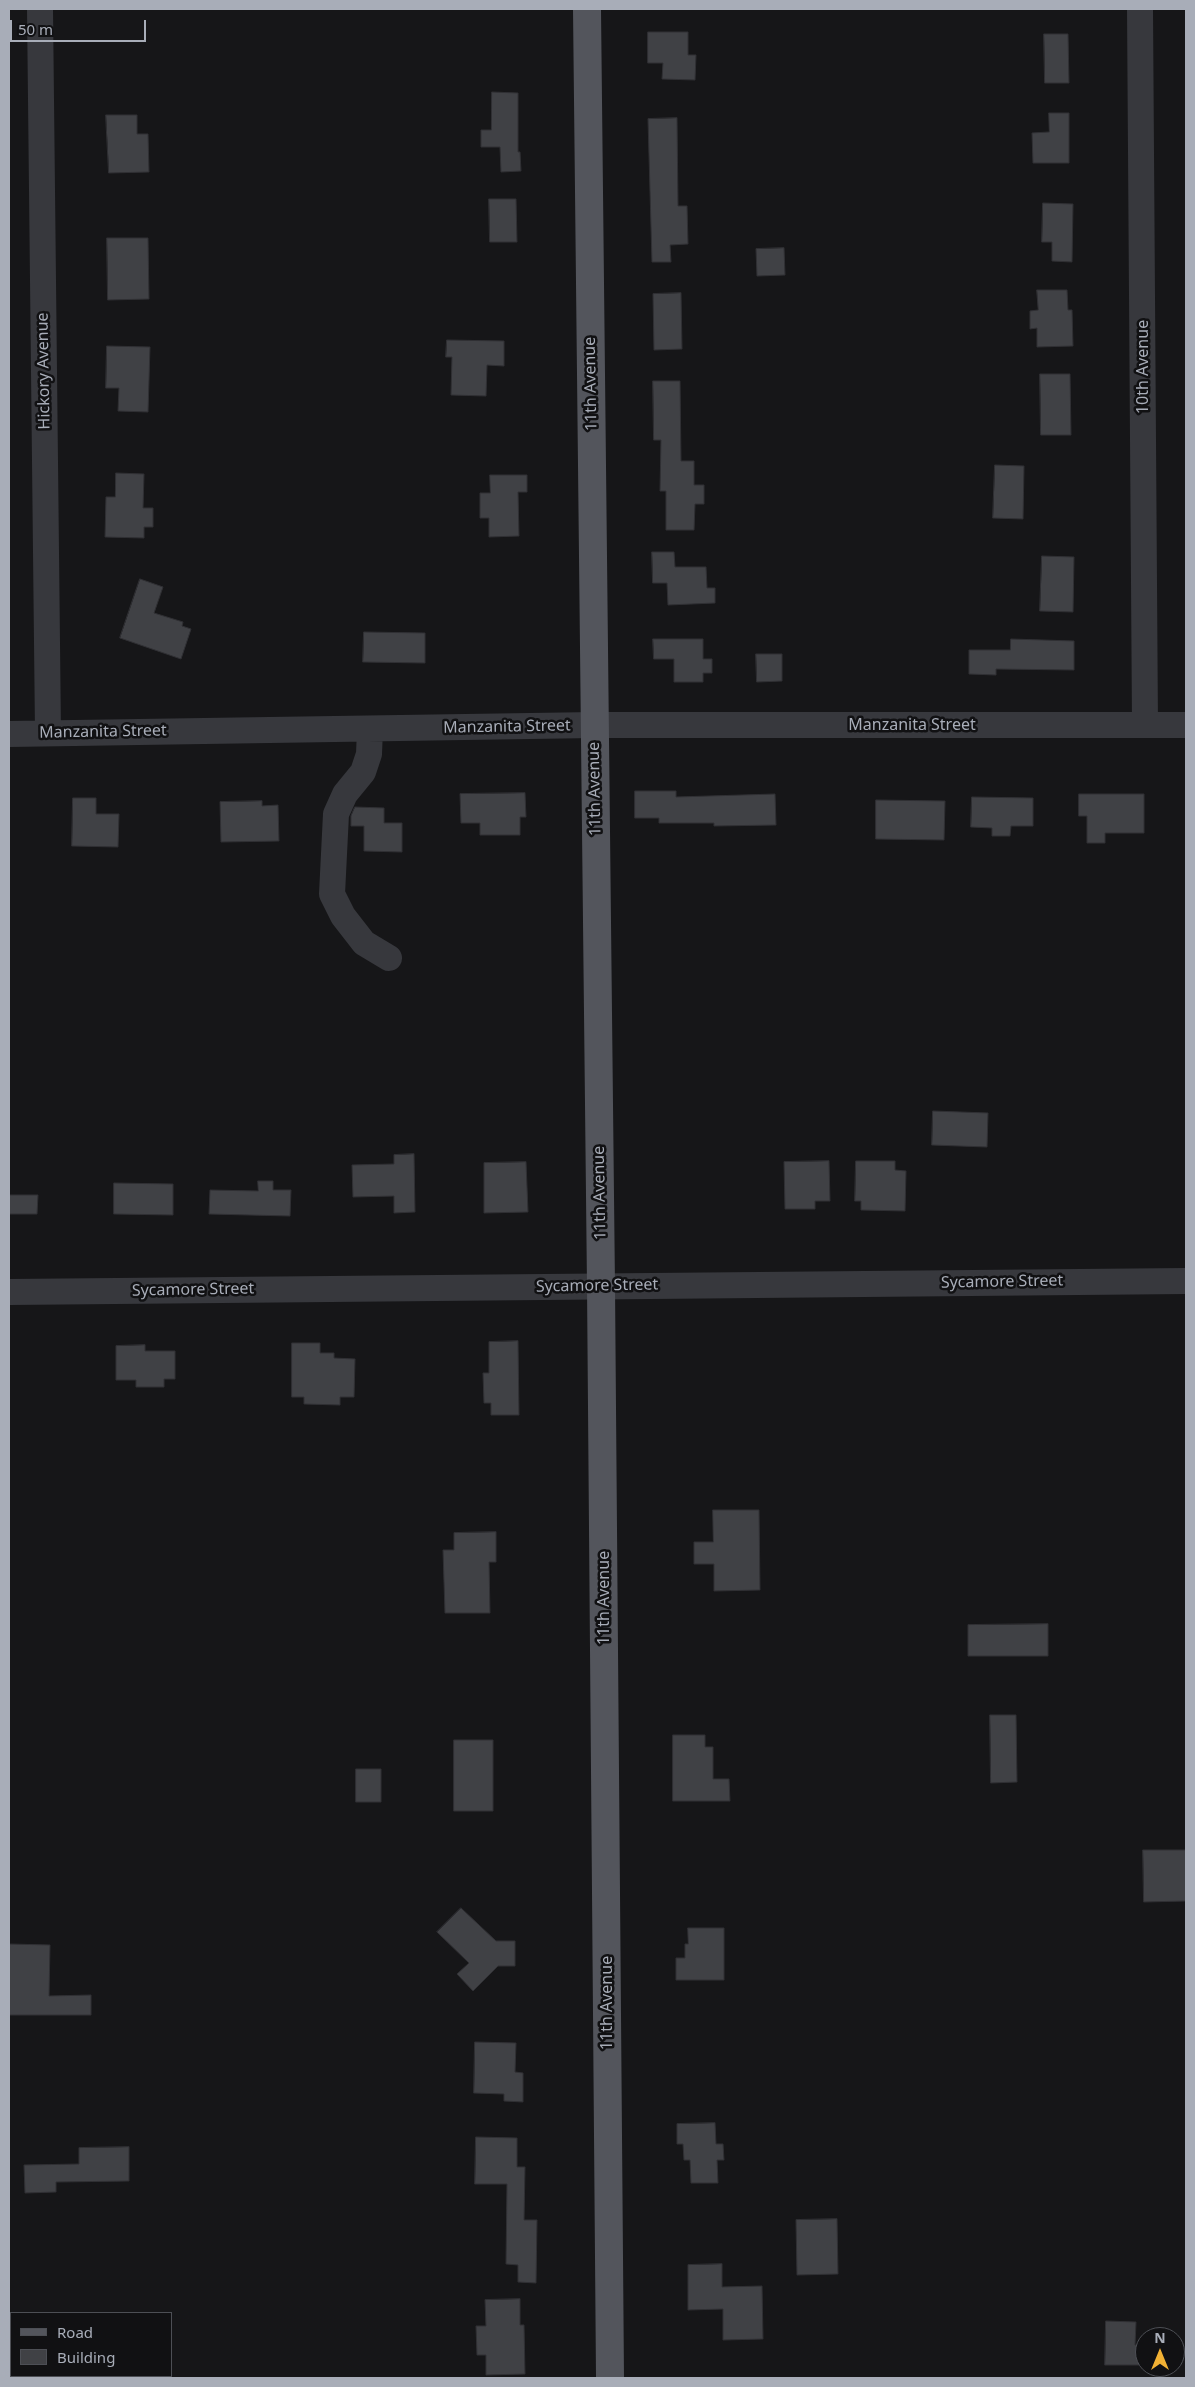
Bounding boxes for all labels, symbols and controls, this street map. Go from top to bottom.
scale bar [12,10,149,42]
text: 50 m [18,19,53,39]
street label: Hickory Avenue [33,312,55,430]
street label: 10th Avenue [1133,320,1153,414]
street label: 11th Avenue [581,337,601,431]
street label: Manzanita Street [848,715,976,735]
street label: Manzanita Street [443,716,571,738]
street label: Manzanita Street [39,721,167,743]
street label: 11th Avenue [585,742,605,836]
street label: 11th Avenue [590,1146,610,1240]
street label: Sycamore Street [941,1271,1063,1293]
street label: Sycamore Street [536,1275,658,1297]
street label: Sycamore Street [132,1279,254,1301]
street label: 11th Avenue [594,1551,614,1645]
street label: 11th Avenue [597,1956,617,2050]
legend [10,2312,172,2377]
text: Road [57,2322,93,2342]
north arrow [1135,2327,1185,2377]
text: N [1154,2328,1166,2347]
text: Building [57,2347,115,2367]

